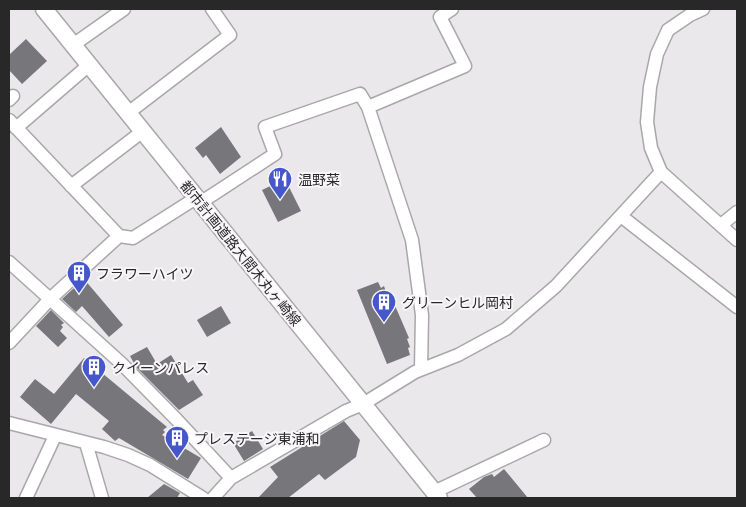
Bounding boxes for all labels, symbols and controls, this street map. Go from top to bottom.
restaurant icon: 温野菜 [267,166,293,200]
place label: 温野菜 [298,171,340,188]
street label: 都市計画道路大間木丸ヶ崎線 [177,177,305,329]
building icon: フラワーハイツ [66,260,92,294]
place label: フラワーハイツ [96,265,193,282]
building icon: グリーンヒル岡村 [371,289,397,323]
place label: グリーンヒル岡村 [402,294,513,311]
building icon: クイーンパレス [81,354,107,388]
place label: クイーンパレス [112,359,209,376]
building icon: プレステージ東浦和 [164,425,190,459]
place label: プレステージ東浦和 [194,430,320,447]

